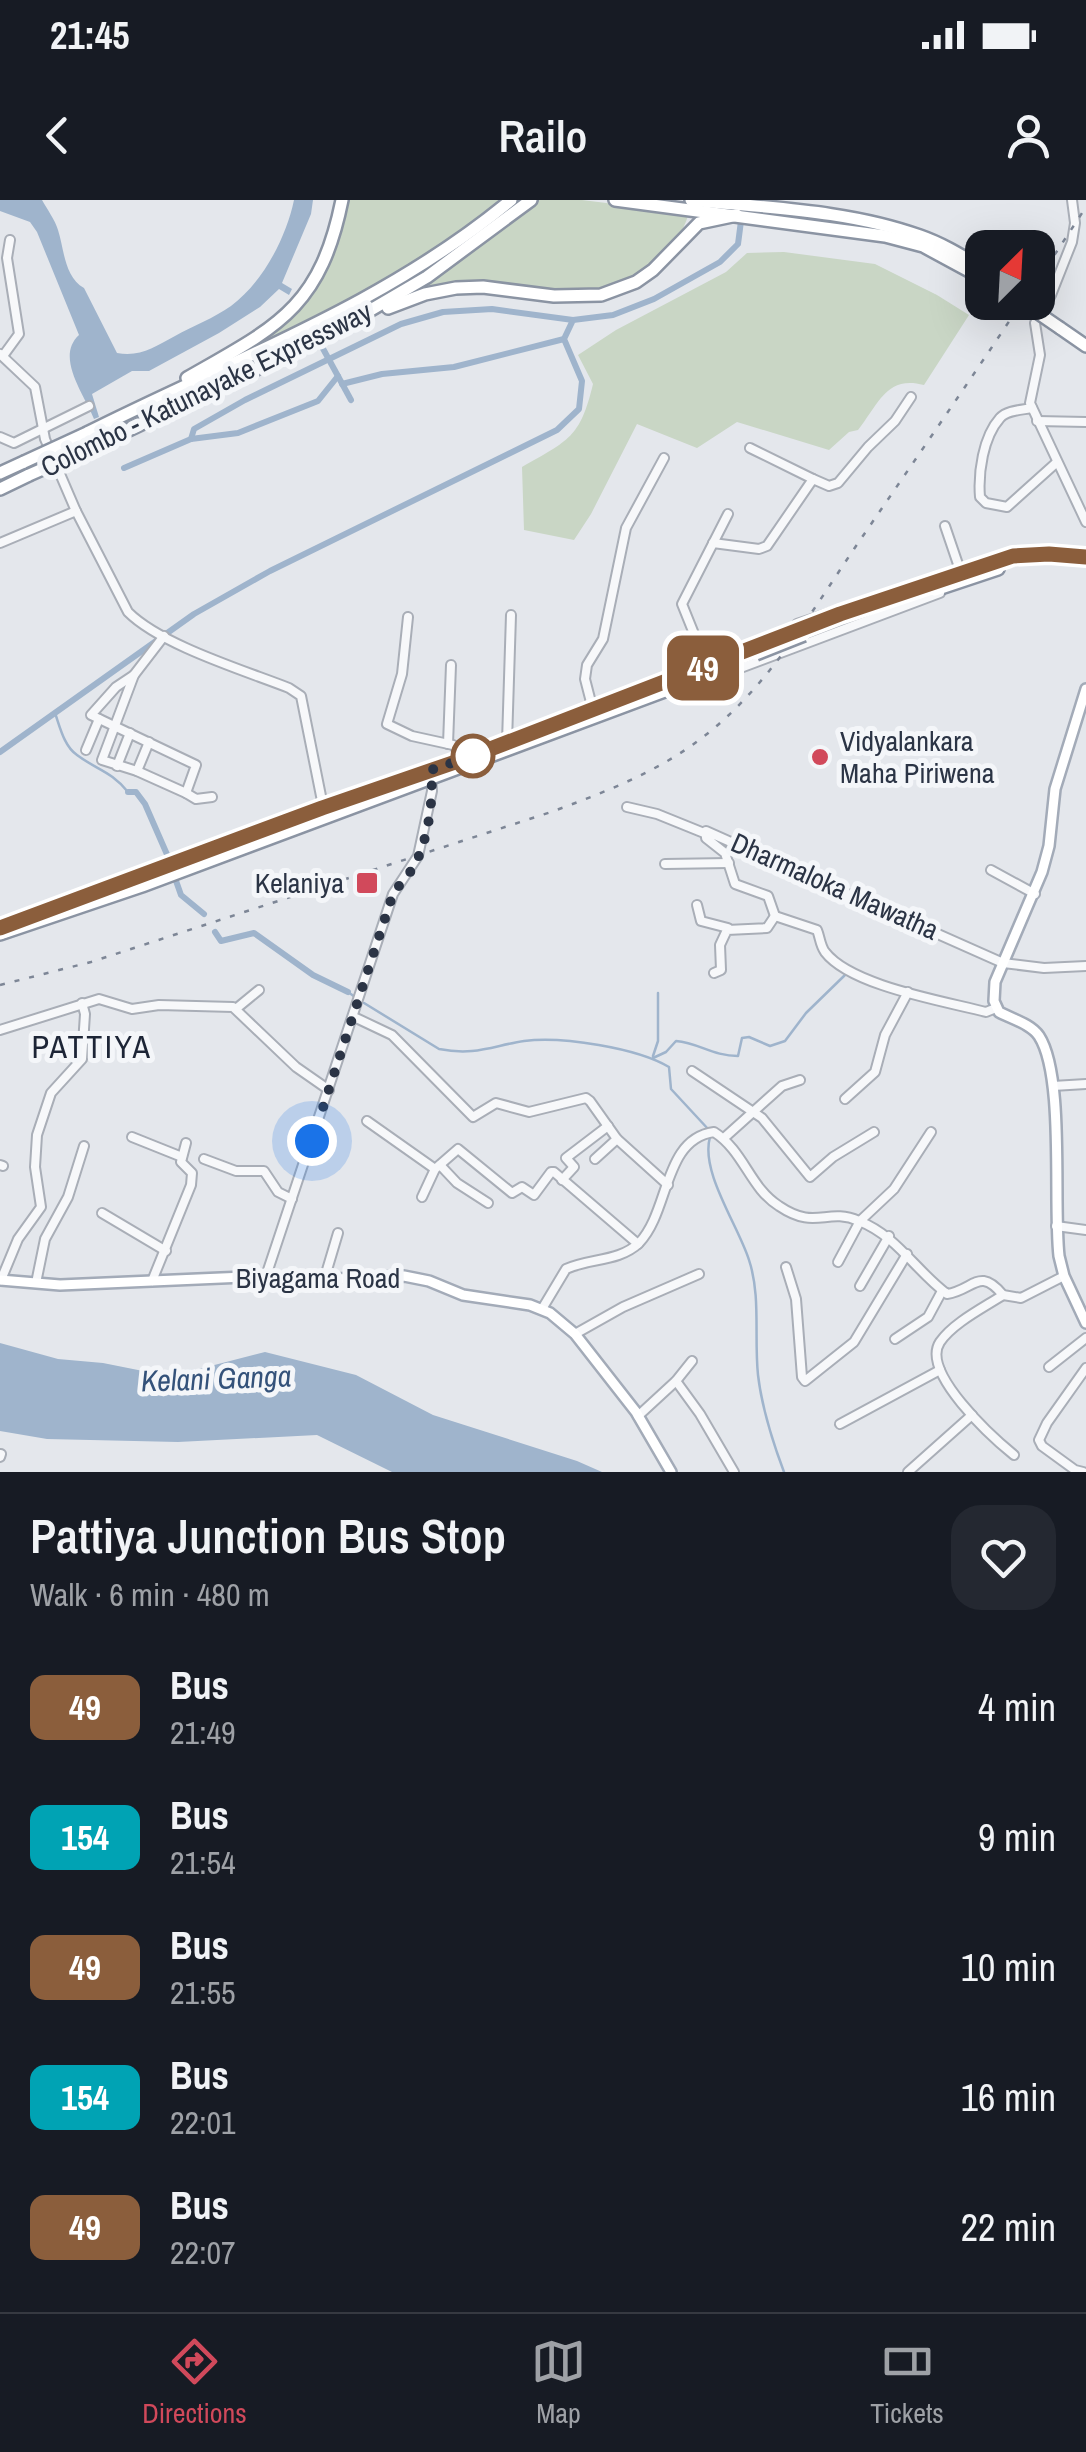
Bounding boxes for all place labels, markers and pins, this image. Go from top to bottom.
place label: Vidyalankara Maha Piriwena [840,722,995,792]
unlabelled marker [452,735,494,777]
marker: Vidyalankara Maha Piriwena [809,746,831,768]
place label: Kelaniya [255,864,344,902]
marker: Kelaniya [354,870,380,896]

